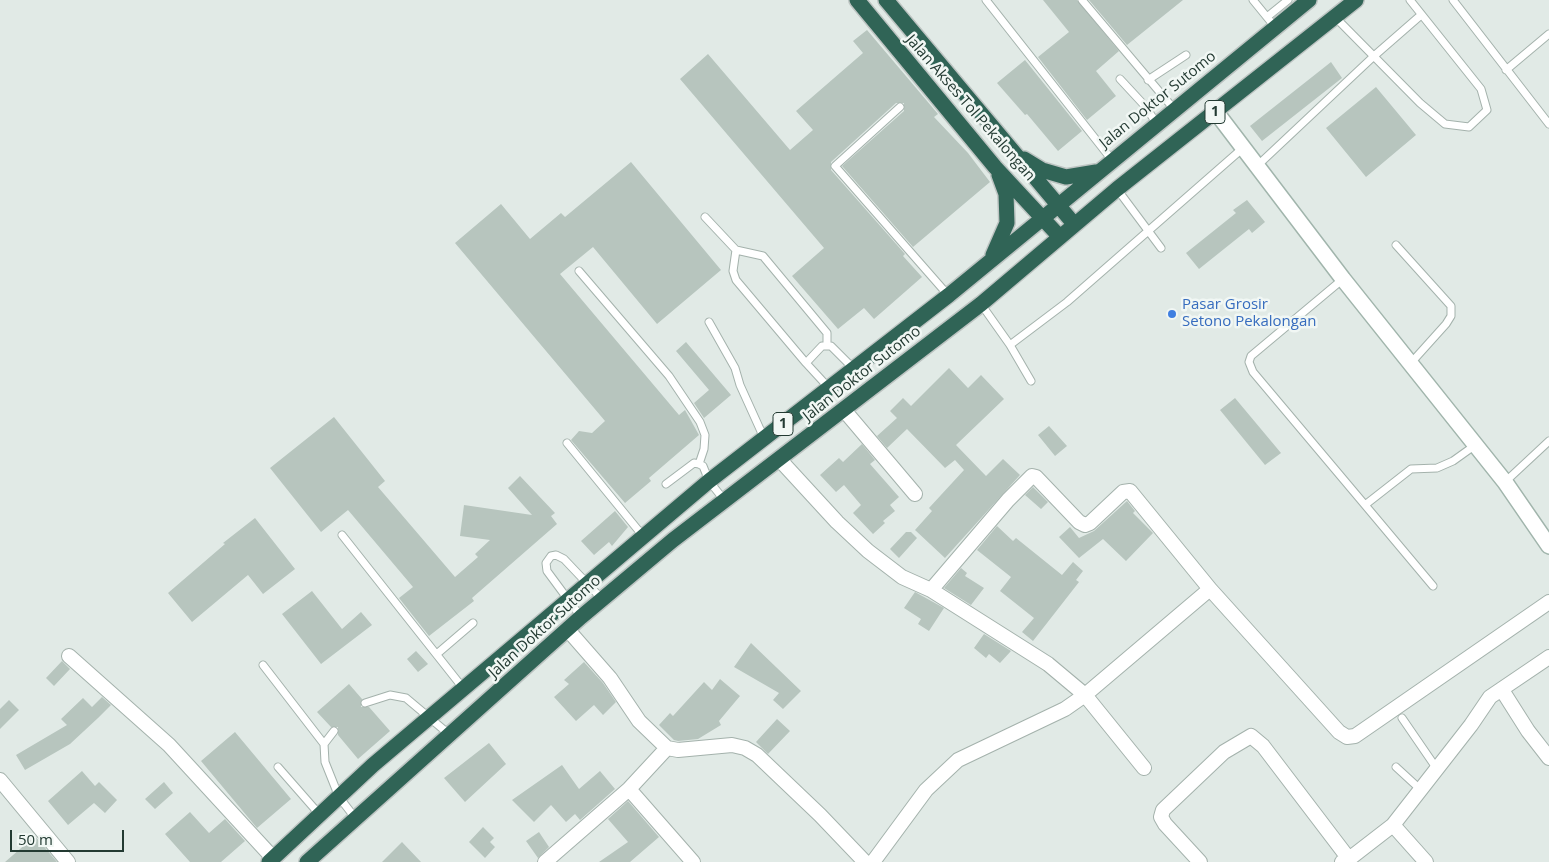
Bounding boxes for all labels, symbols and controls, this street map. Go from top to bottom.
street label: Jalan Akses Tol Pekalongan [902,31,1038,185]
street label: Jalan Doktor Sutomo [1096,48,1220,152]
road number: 1 [1205,100,1225,124]
place label: Pasar Grosir Setono Pekalongan [1182,296,1316,331]
marker: Pasar Grosir Setono Pekalongan [1166,308,1178,320]
street label: Jalan Doktor Sutomo [800,322,924,426]
road number: 1 [773,412,793,436]
street label: Jalan Doktor Sutomo [485,572,605,682]
scale bar [12,820,126,852]
text: 50 m [18,829,53,849]

